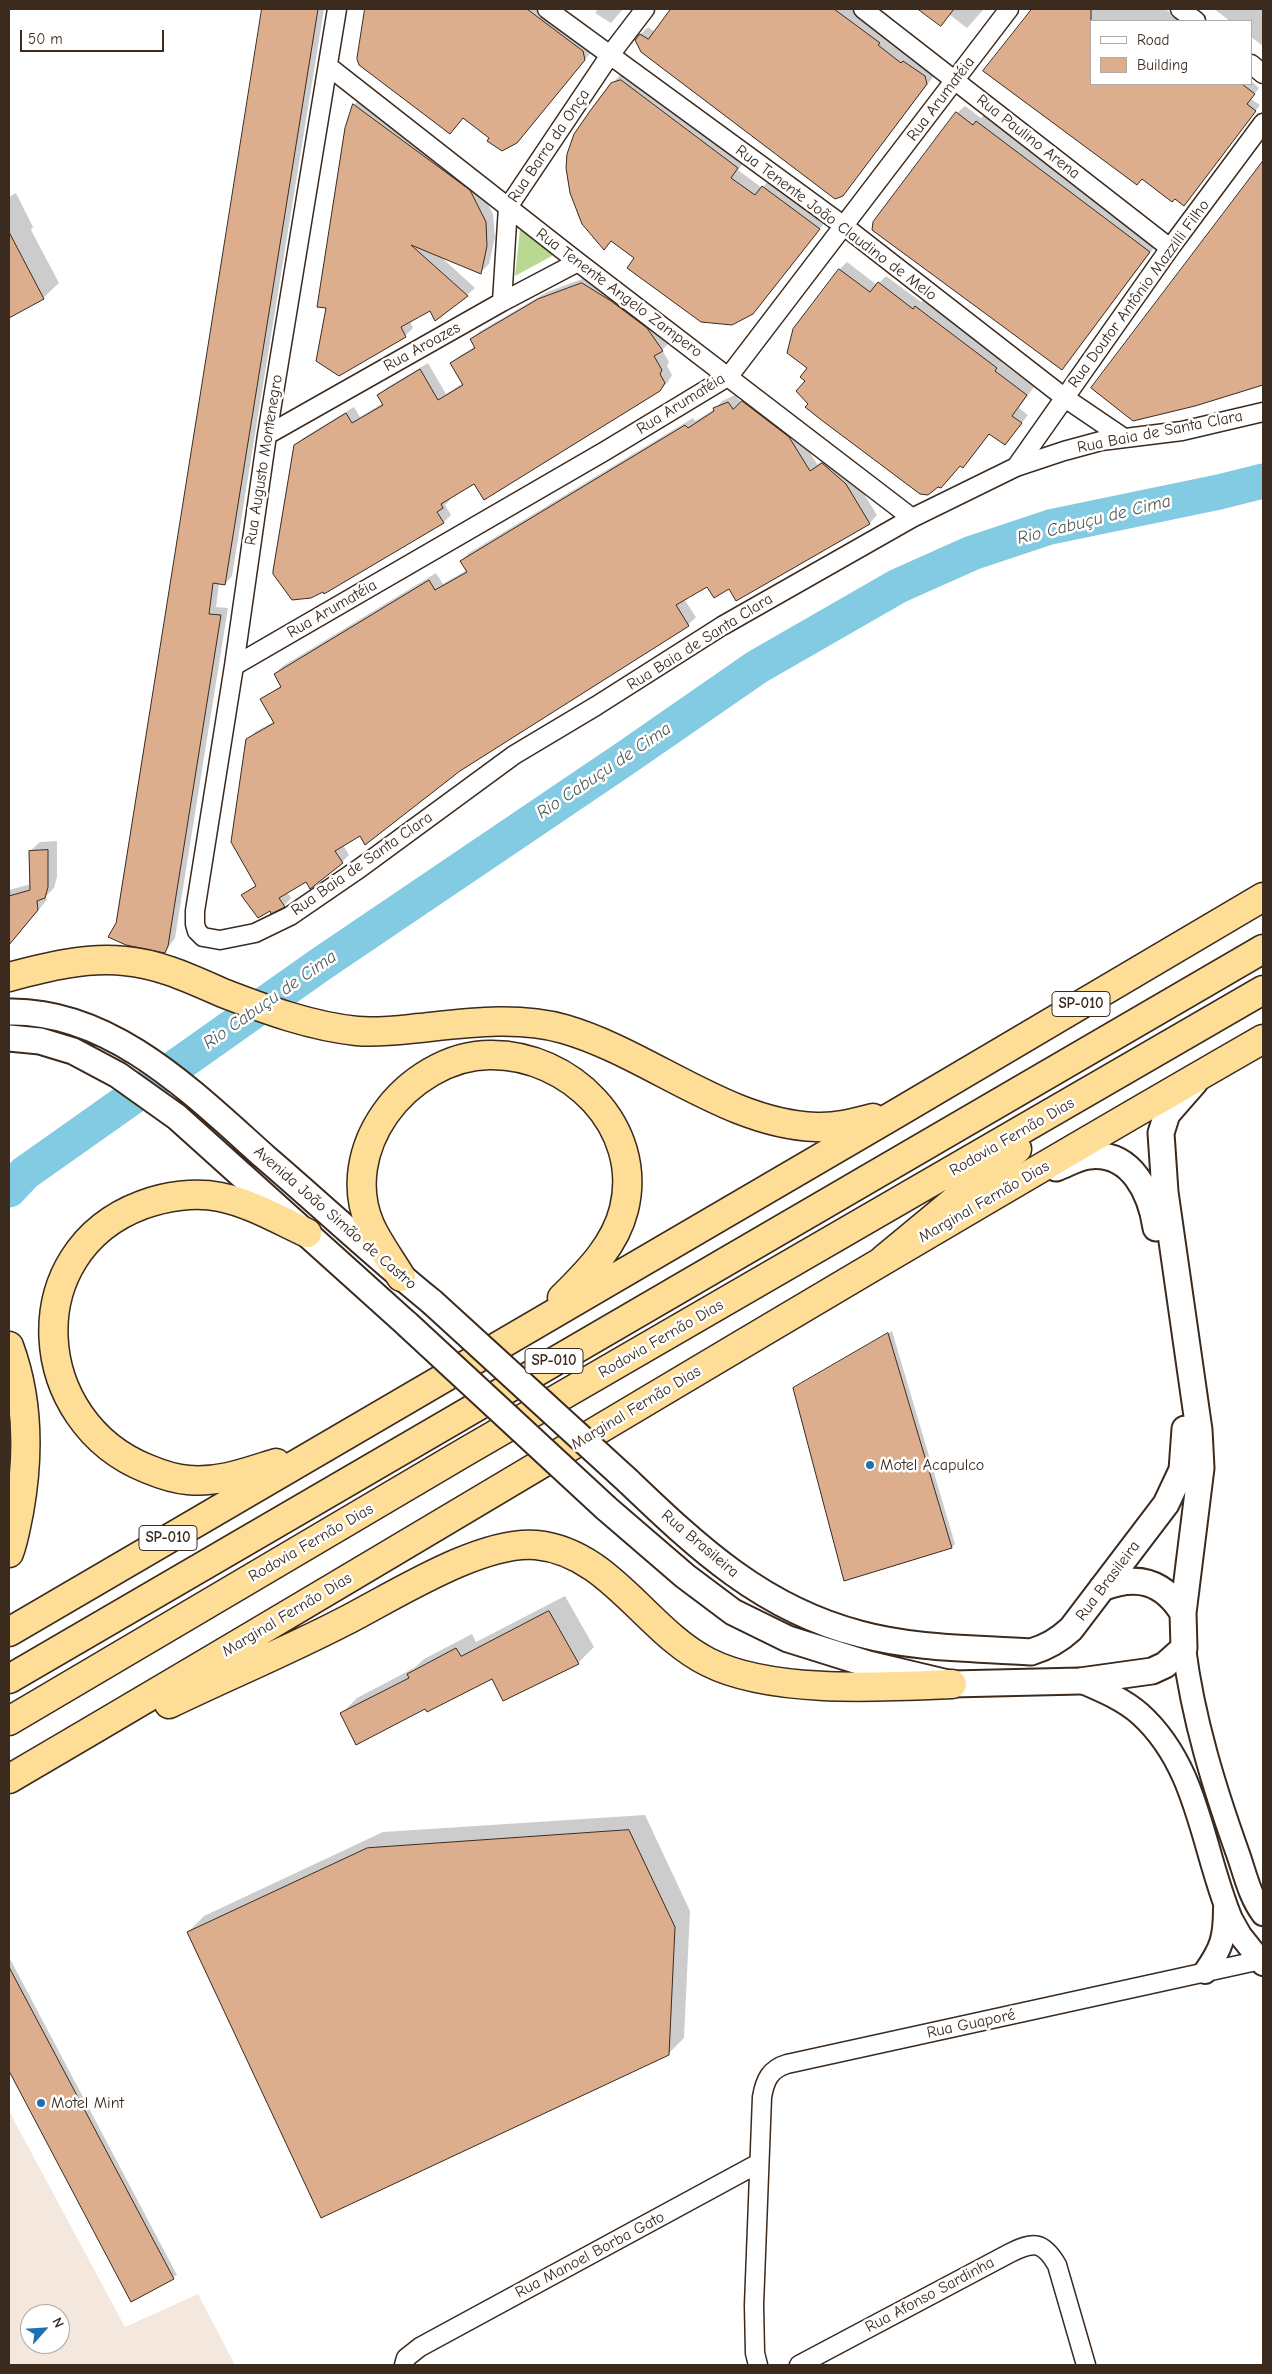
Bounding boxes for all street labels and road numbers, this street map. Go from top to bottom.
street label: Rua Arumatéia [903,53,979,145]
street label: Rua Barra da Onça [504,86,594,206]
street label: Rua Paulino Arena [972,91,1084,183]
street label: Rua Tenente João Claudino de Melo [732,141,940,305]
street label: Rua Doutor Antônio Mazzilli Filho [1064,196,1214,392]
street label: Rua Tenente Angelo Zampero [532,224,706,362]
street label: Rua Aroazes [380,318,464,376]
street label: Rua Arumatéia [633,369,729,439]
street label: Rua Augusto Montenegro [241,373,287,547]
street label: Rua Baia de Santa Clara [1076,407,1244,457]
street label: Rua Arumatéia [284,576,380,642]
street label: Rua Baia de Santa Clara [624,589,776,695]
street label: Rua Baia de Santa Clara [288,808,436,920]
road number: SP-010 [1052,992,1110,1016]
street label: Rodovia Fernão Dias [946,1094,1078,1180]
street label: Avenida João Simão de Castro [250,1142,420,1294]
street label: Marginal Fernão Dias [915,1157,1053,1247]
street label: Rodovia Fernão Dias [595,1296,727,1382]
road number: SP-010 [525,1348,583,1374]
street label: Marginal Fernão Dias [568,1362,704,1454]
street label: Rodovia Fernão Dias [245,1500,377,1586]
street label: Rua Brasileira [657,1506,743,1582]
road number: SP-010 [139,1526,197,1550]
street label: Rua Brasileira [1072,1537,1144,1625]
street label: Marginal Fernão Dias [219,1569,355,1661]
street label: Rua Guaporé [925,2005,1017,2043]
street label: Rua Manoel Borba Gato [512,2207,668,2303]
street label: Rua Afonso Sardinha [862,2253,998,2337]

